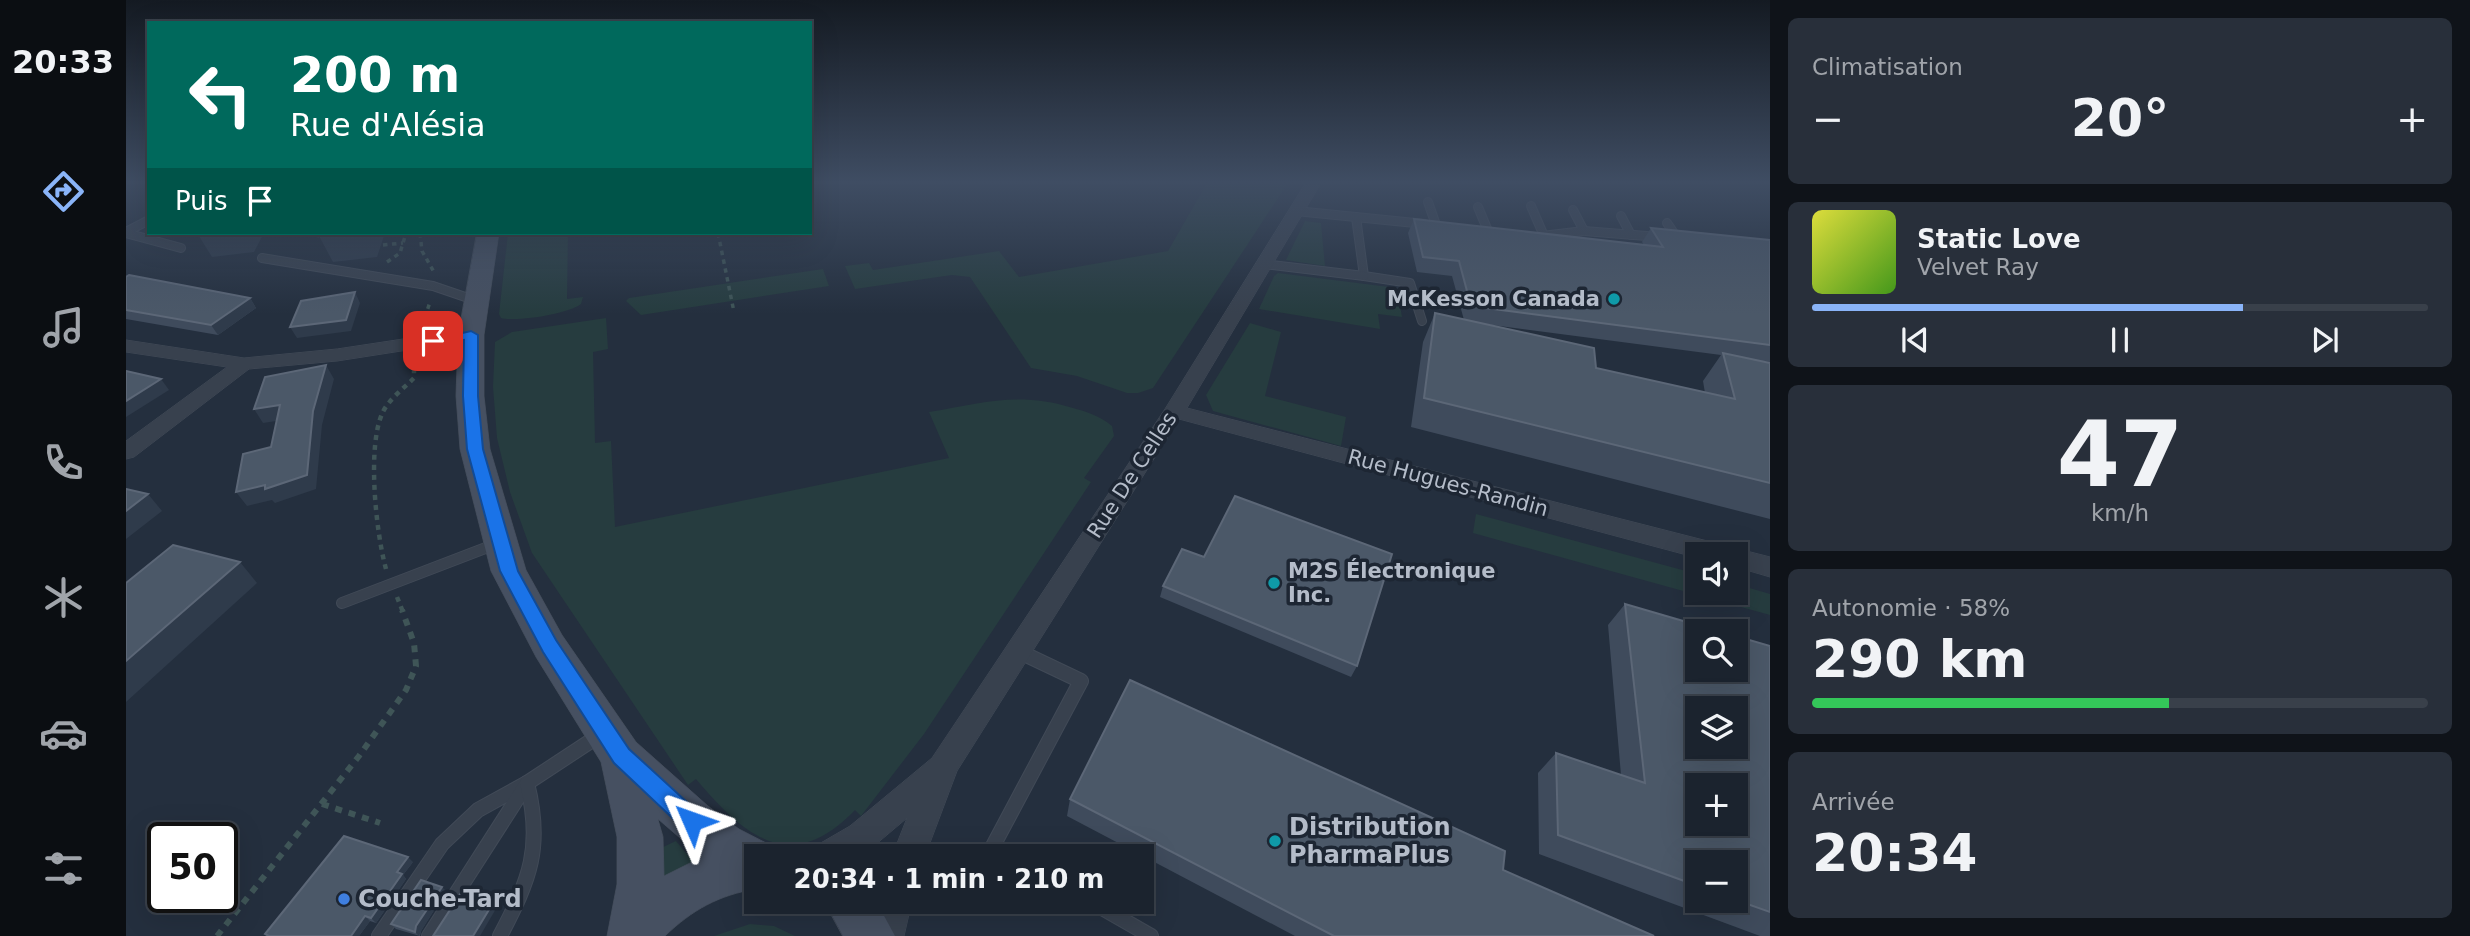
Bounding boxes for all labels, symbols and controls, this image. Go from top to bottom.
text: 20:33 [12,43,114,81]
text: 200 m [290,47,460,104]
icon: left [175,49,266,140]
text: Climatisation [1812,54,1963,80]
text: 20° [2071,88,2169,148]
text: − [1812,97,1844,141]
text: + [2396,97,2428,141]
text: Rue d'Alésia [290,106,486,144]
icon: directions [39,167,88,216]
icon: arrive [241,182,279,220]
text: Puis [175,186,227,216]
text: Static Love [1917,224,2081,254]
text: Velvet Ray [1917,254,2039,280]
place label: McKesson Canada [1387,287,1600,311]
marker: McKesson Canada [1606,291,1622,307]
icon: music [39,303,88,352]
pin [403,311,463,371]
icon: previous [1896,321,1934,359]
icon: pause [2101,321,2139,359]
icon: next [2306,321,2344,359]
icon: arrive [414,322,452,360]
text: 47 [2057,402,2183,507]
street label: Rue De Celles [1082,407,1182,543]
icon: phone [39,438,88,487]
street label: Rue Hugues-Randin [1345,445,1551,521]
text: km/h [2091,500,2149,526]
map controls [1685,542,1748,913]
button: sound [1685,542,1748,605]
place label: M2S Électronique Inc. [1288,558,1495,607]
icon: climate [39,573,88,622]
marker: M2S Électronique Inc. [1266,575,1282,591]
text: Autonomie · 58% [1812,595,2010,621]
button: search [1685,619,1748,682]
text: 290 km [1812,629,2027,689]
button: layers [1685,696,1748,759]
icon: car [39,709,88,758]
button: + [1685,773,1748,836]
position arrow [655,784,729,858]
text: Arrivée [1812,789,1895,815]
place label: Distribution PharmaPlus [1289,813,1451,869]
speed limit sign: 50 [147,822,238,913]
text: 20:34 [1812,823,1978,883]
marker: Distribution PharmaPlus [1267,833,1283,849]
icon: filters [39,844,88,893]
button: − [1685,850,1748,913]
text: 20:34 · 1 min · 210 m [794,864,1104,894]
place label: Couche-Tard [358,885,522,913]
marker: Couche-Tard [336,891,352,907]

